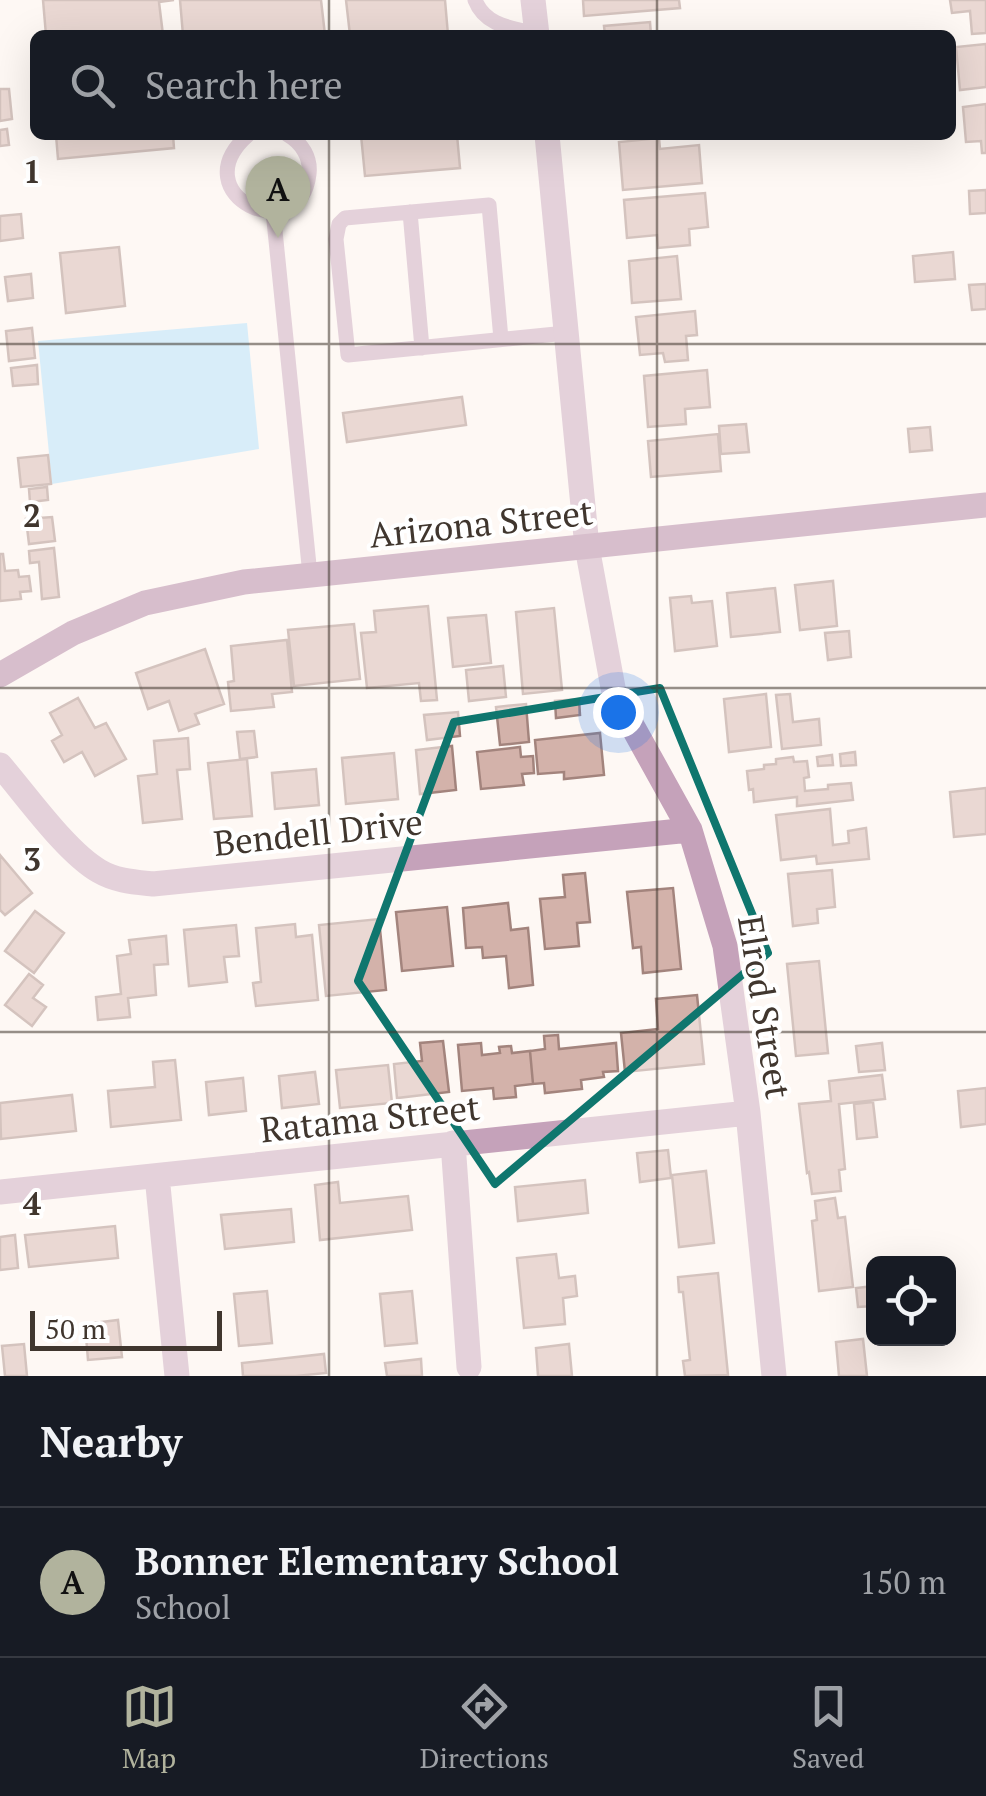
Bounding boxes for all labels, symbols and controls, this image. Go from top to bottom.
search box [30,30,956,140]
icon: search [65,58,120,113]
text: Search here [145,60,343,110]
text: 1 [23,150,41,192]
pin: A [246,156,310,238]
street label: Arizona Street [367,488,595,558]
text: 2 [23,494,41,536]
your location [593,687,644,738]
street label: Bendell Drive [211,798,425,866]
text: 3 [23,838,41,880]
street label: Elrod Street [728,912,802,1102]
street label: Ratama Street [258,1084,482,1152]
text: 4 [23,1182,41,1224]
map controls [866,1256,956,1346]
button: locate [866,1256,956,1346]
scale bar [30,1306,222,1350]
text: 50 m [45,1310,106,1347]
text: Nearby [40,1413,182,1469]
text: Bonner Elementary School [135,1536,619,1586]
text: A [61,1561,84,1603]
text: 150 m [859,1561,946,1603]
text: School [135,1586,231,1628]
tab: Map [122,1679,177,1776]
tab: Directions [420,1679,549,1776]
tab: Saved [792,1679,864,1776]

